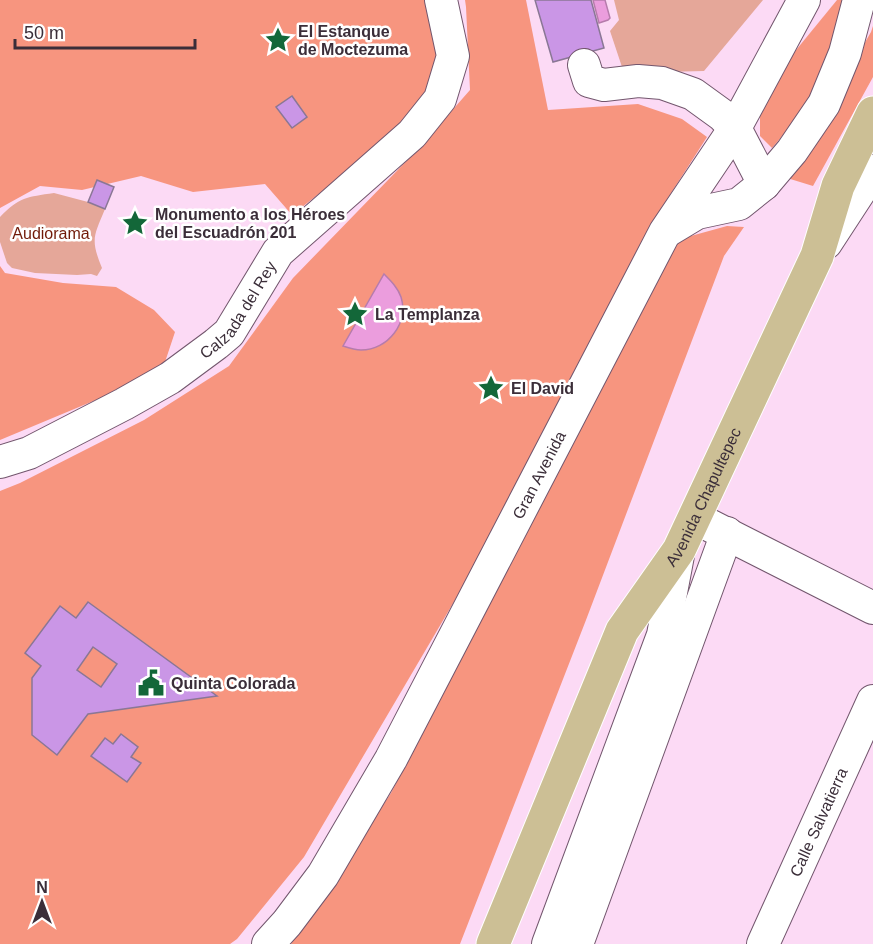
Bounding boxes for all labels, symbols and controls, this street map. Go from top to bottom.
scale bar [15,12,195,50]
text: 50 m [24,23,64,43]
place label: El Estanque de Moctezuma [298,23,408,58]
place icon: El Estanque de Moctezuma [263,25,293,55]
place label: Monumento a los Héroes del Escuadrón 201 [155,206,345,241]
place icon: Monumento a los Héroes del Escuadrón 201 [120,208,150,238]
park label: Audiorama [12,225,90,242]
street label: Calzada del Rey [197,258,279,362]
place icon: La Templanza [340,299,370,329]
place label: La Templanza [375,306,480,323]
place icon: El David [476,373,506,403]
place label: El David [511,380,574,397]
street label: Avenida Chapultepec [662,425,744,570]
street label: Gran Avenida [509,428,569,522]
public building icon: Quinta Colorada [136,668,166,698]
place label: Quinta Colorada [171,675,296,692]
street label: Calle Salvatierra [787,765,851,879]
north arrow [12,872,72,932]
text: N [36,879,48,896]

